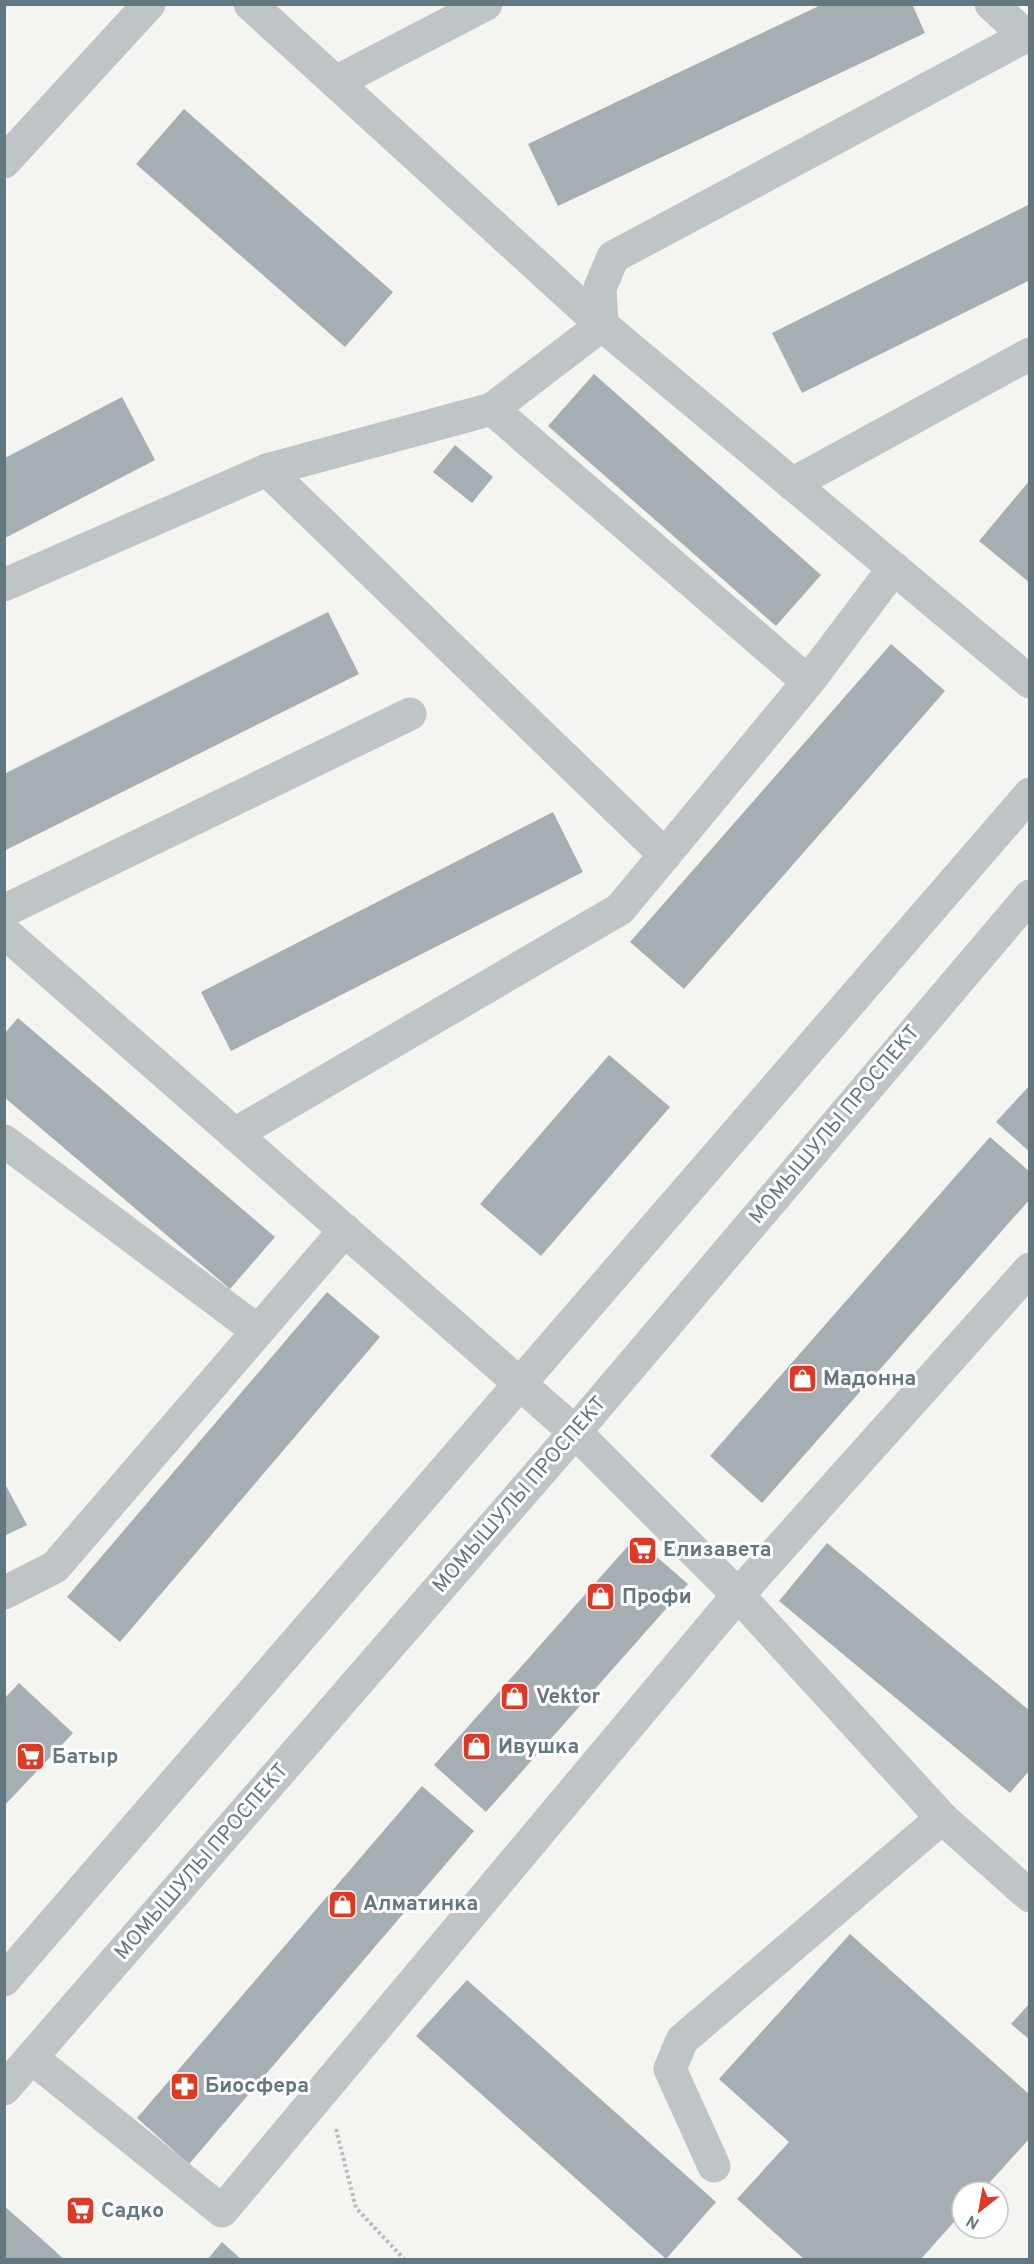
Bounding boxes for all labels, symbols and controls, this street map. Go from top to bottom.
street label: МОМЫШУЛЫ ПРОСПЕКТ [744,1020,926,1230]
shop icon: Мадонна [786,1363,818,1395]
place label: Мадонна [823,1366,916,1393]
street label: МОМЫШУЛЫ ПРОСПЕКТ [427,1391,613,1599]
supermarket icon: Елизавета [626,1534,658,1566]
place label: Елизавета [663,1537,771,1564]
shop icon: Профи [585,1581,617,1613]
place label: Профи [622,1584,692,1611]
shop icon: Vektor [499,1681,531,1713]
place label: Vektor [536,1684,601,1711]
shop icon: Ивушка [461,1731,493,1763]
place label: Ивушка [498,1734,579,1761]
supermarket icon: Батыр [15,1741,47,1773]
place label: Батыр [52,1744,118,1771]
street label: МОМЫШУЛЫ ПРОСПЕКТ [109,1758,295,1966]
shop icon: Алматинка [326,1888,358,1920]
place label: Алматинка [363,1891,478,1918]
pharmacy icon: Биосфера [168,2070,200,2102]
place label: Биосфера [205,2073,309,2100]
north arrow [950,2180,1010,2240]
supermarket icon: Садко [64,2195,96,2227]
place label: Садко [101,2198,164,2225]
text: N [963,2210,983,2233]

